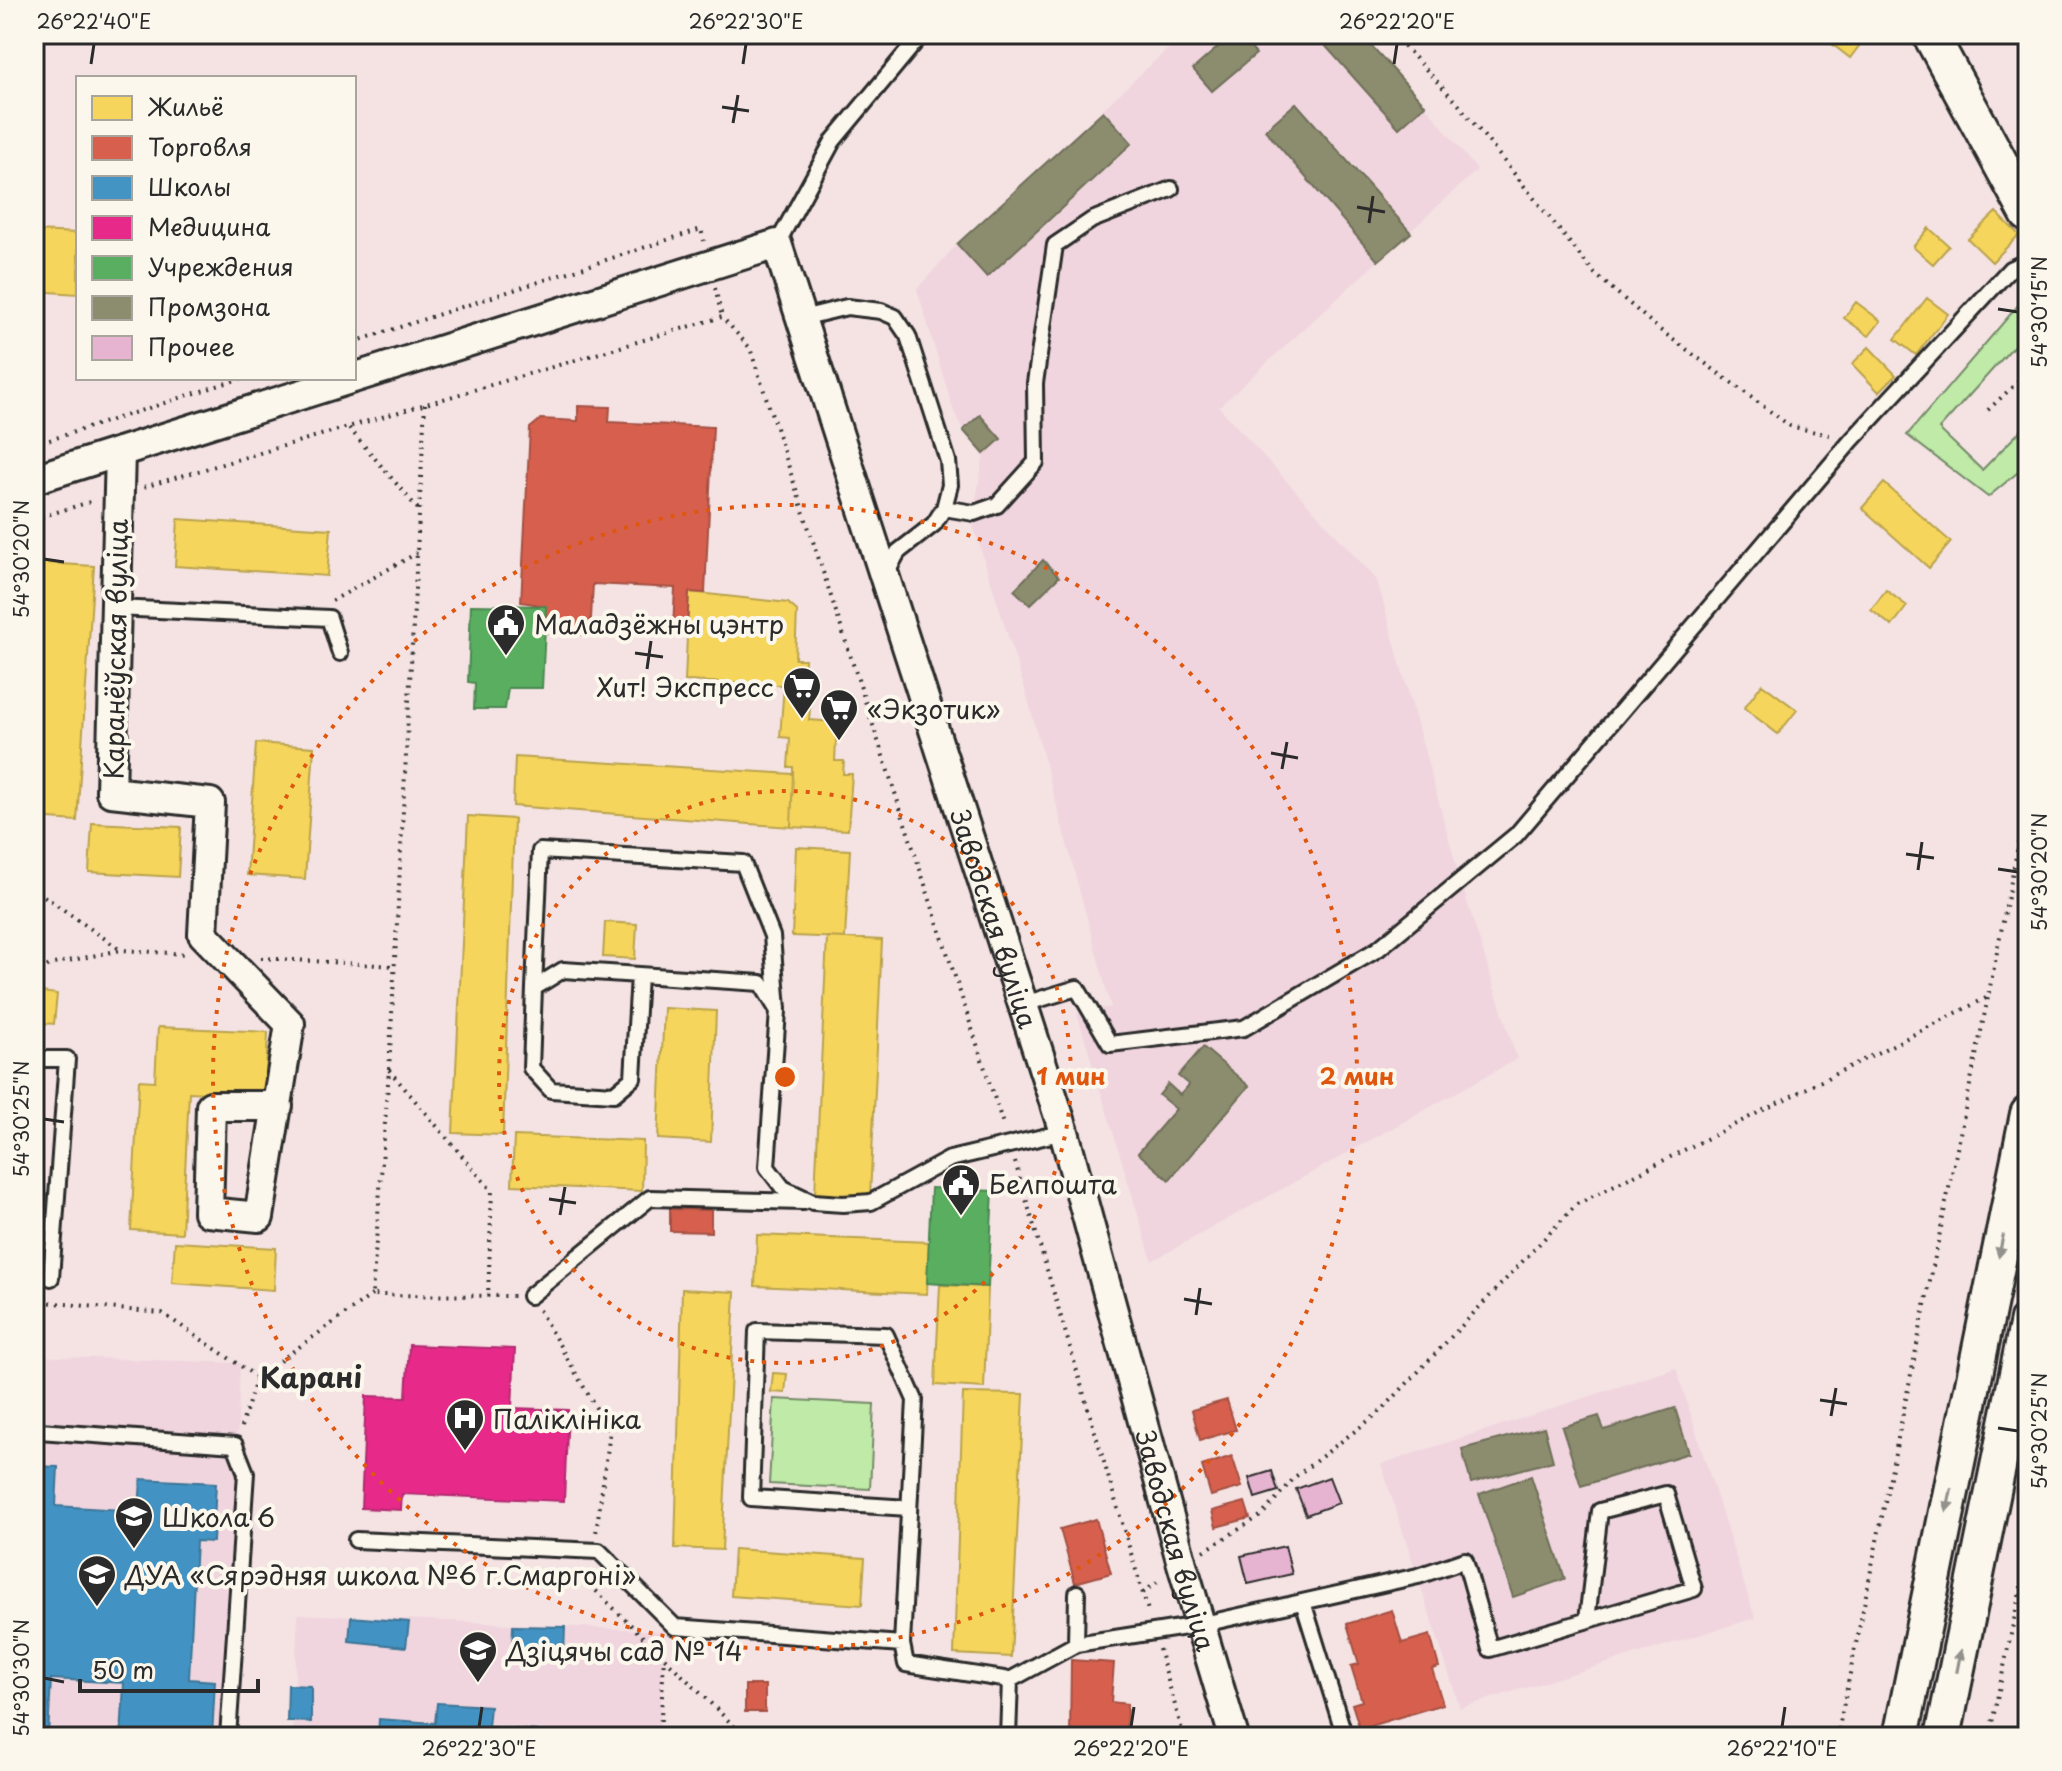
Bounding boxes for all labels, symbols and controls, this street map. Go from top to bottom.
text: 26°22'40"E [37,6,151,36]
text: 26°22'30"E [688,6,804,36]
text: 26°22'20"E [1339,6,1455,36]
legend [76,76,356,380]
text: Жильё [147,88,224,124]
text: Торговля [148,128,252,164]
text: Школы [148,168,231,204]
text: Медицина [148,208,270,244]
text: Учреждения [148,248,294,284]
text: 54°30'15"N [2024,256,2054,368]
text: Промзона [148,288,270,324]
text: Прочее [148,328,235,364]
text: 54°30'20"N [6,500,36,618]
street label: Каранёўская вуліца [93,518,137,780]
public building icon: Маладзёжны цэнтр [485,602,527,657]
place label: Маладзёжны цэнтр [534,604,784,643]
supermarket icon: Хит! Экспресс [781,665,823,720]
place label: Хит! Экспресс [596,667,774,706]
supermarket icon: «Экзотик» [818,687,860,742]
place label: «Экзотик» [867,689,1001,728]
street label: Заводская вуліца [941,804,1049,1033]
text: 54°30'20"N [2024,813,2054,931]
text: 1 мин [1036,1057,1106,1093]
text: 2 мин [1320,1057,1394,1093]
text: 54°30'25"N [6,1060,36,1178]
centre of rings [771,1063,799,1091]
public building icon: Белпошта [940,1162,982,1217]
place label: Белпошта [989,1164,1118,1203]
one-way arrow [1994,1233,2007,1258]
district label: Карані [260,1355,362,1398]
text: 54°30'25"N [2024,1372,2054,1490]
hospital icon: Паліклініка [444,1397,486,1452]
place label: Паліклініка [493,1399,642,1438]
street label: Заводская вуліца [1127,1425,1227,1656]
one-way arrow [1942,1488,1955,1513]
school or university icon: Школа 6 [113,1495,155,1550]
place label: Школа 6 [162,1497,275,1536]
school or university icon: ДУА «Сярэдняя школа №6 г.Смаргоні» [76,1553,118,1608]
place label: ДУА «Сярэдняя школа №6 г.Смаргоні» [124,1555,636,1594]
text: 54°30'30"N [6,1619,36,1737]
school or university icon: Дзіцячы сад № 14 [457,1629,499,1684]
place label: Дзіцячы сад № 14 [505,1631,743,1670]
scale bar [80,1643,258,1693]
one-way arrow [1953,1648,1965,1673]
text: 50 m [92,1651,154,1687]
text: 26°22'30"E [421,1733,537,1763]
text: 26°22'20"E [1073,1733,1189,1763]
text: 26°22'10"E [1726,1733,1838,1763]

